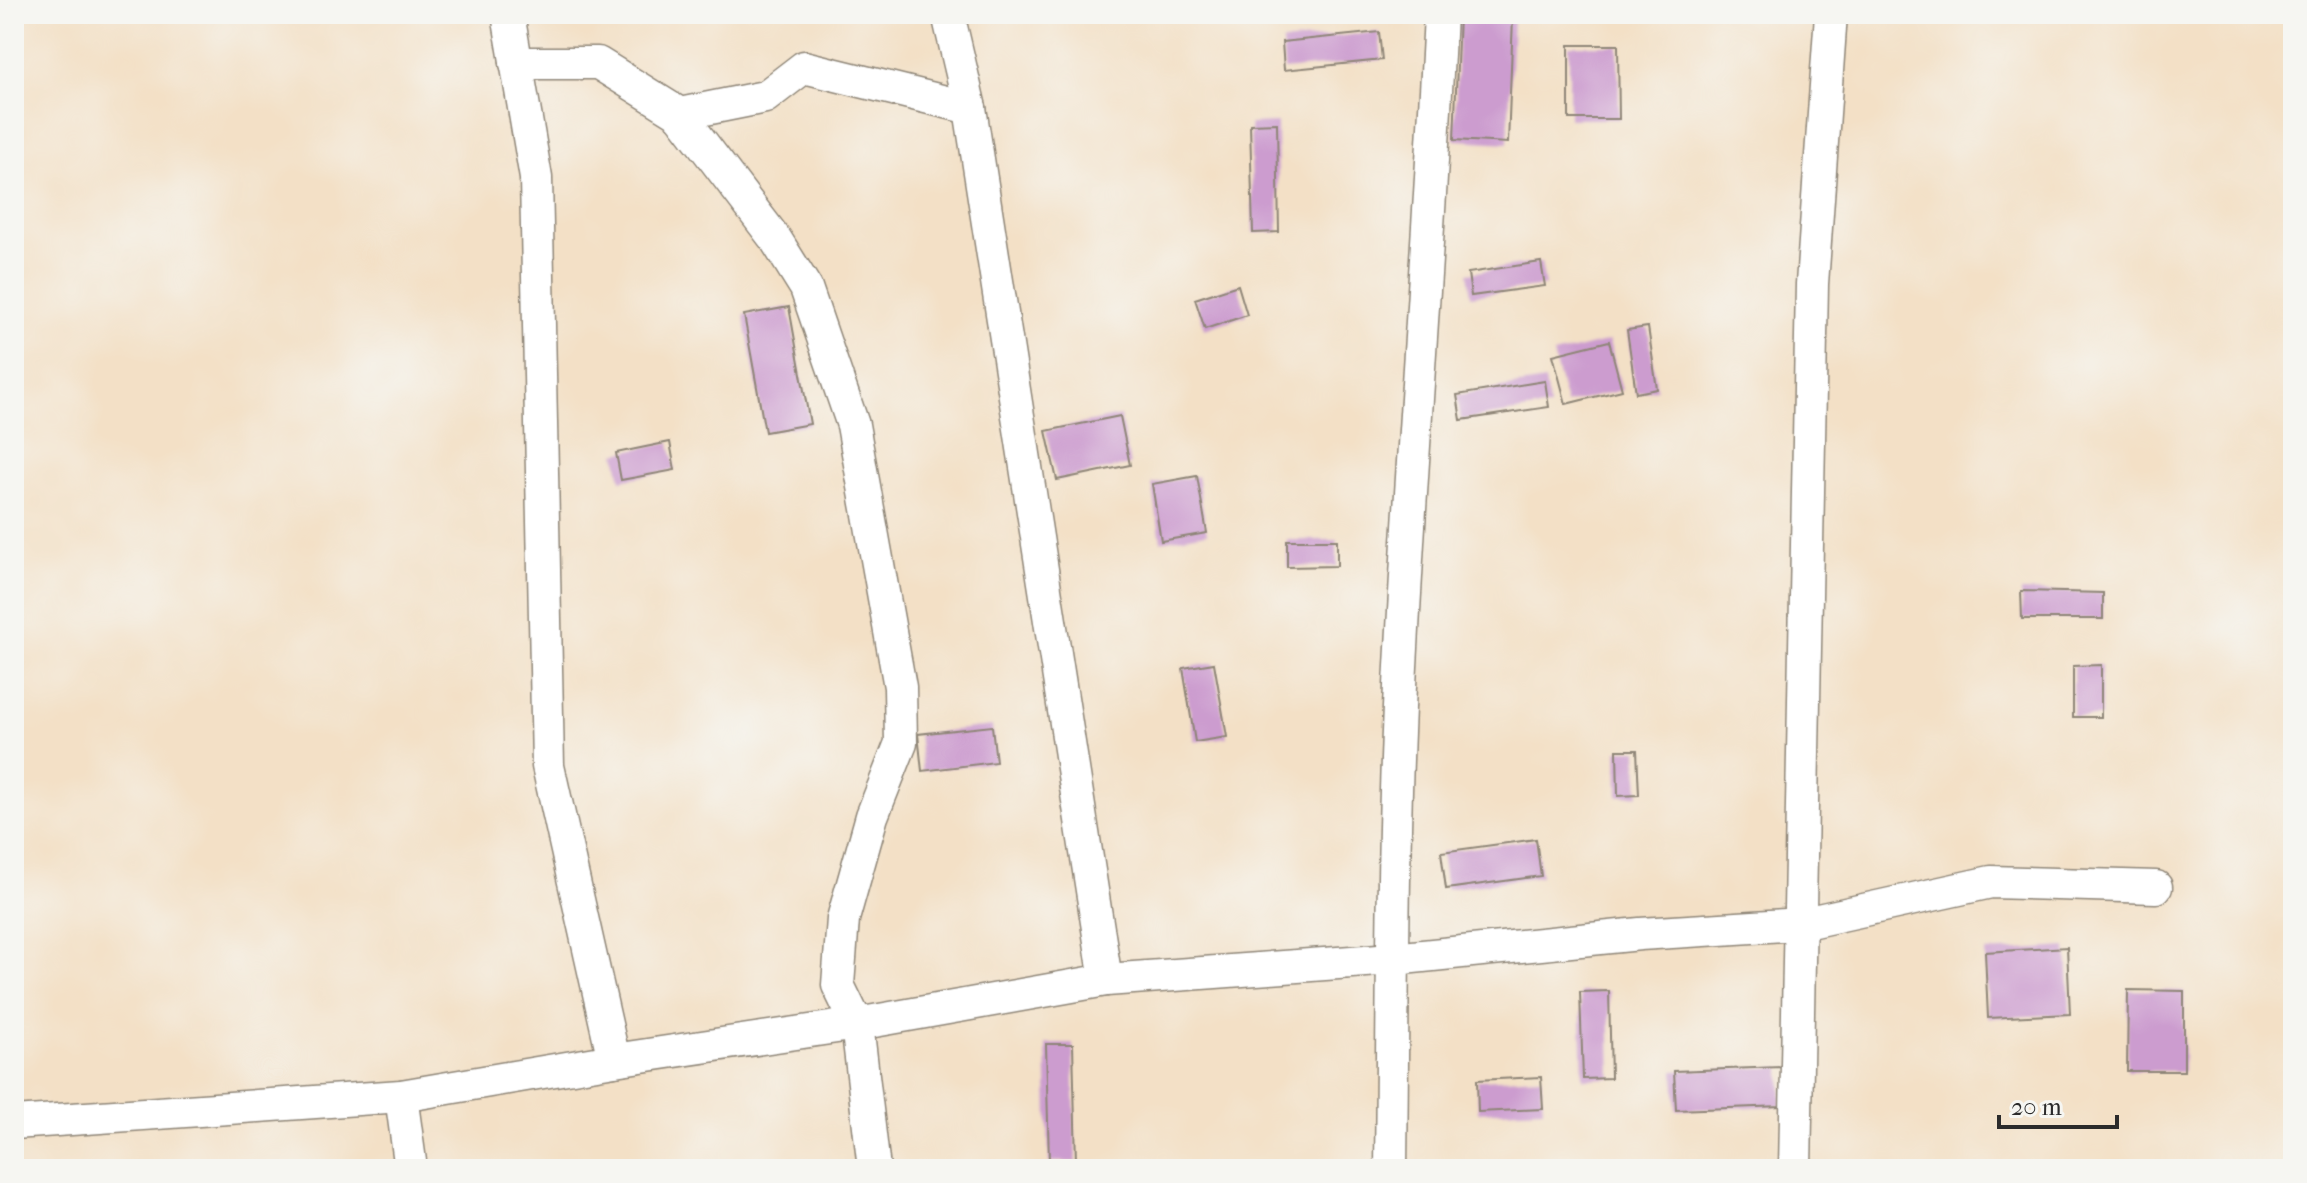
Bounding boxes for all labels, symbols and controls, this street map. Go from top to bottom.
scale bar [1999,1079,2117,1129]
text: 20 m [2011,1093,2062,1121]

